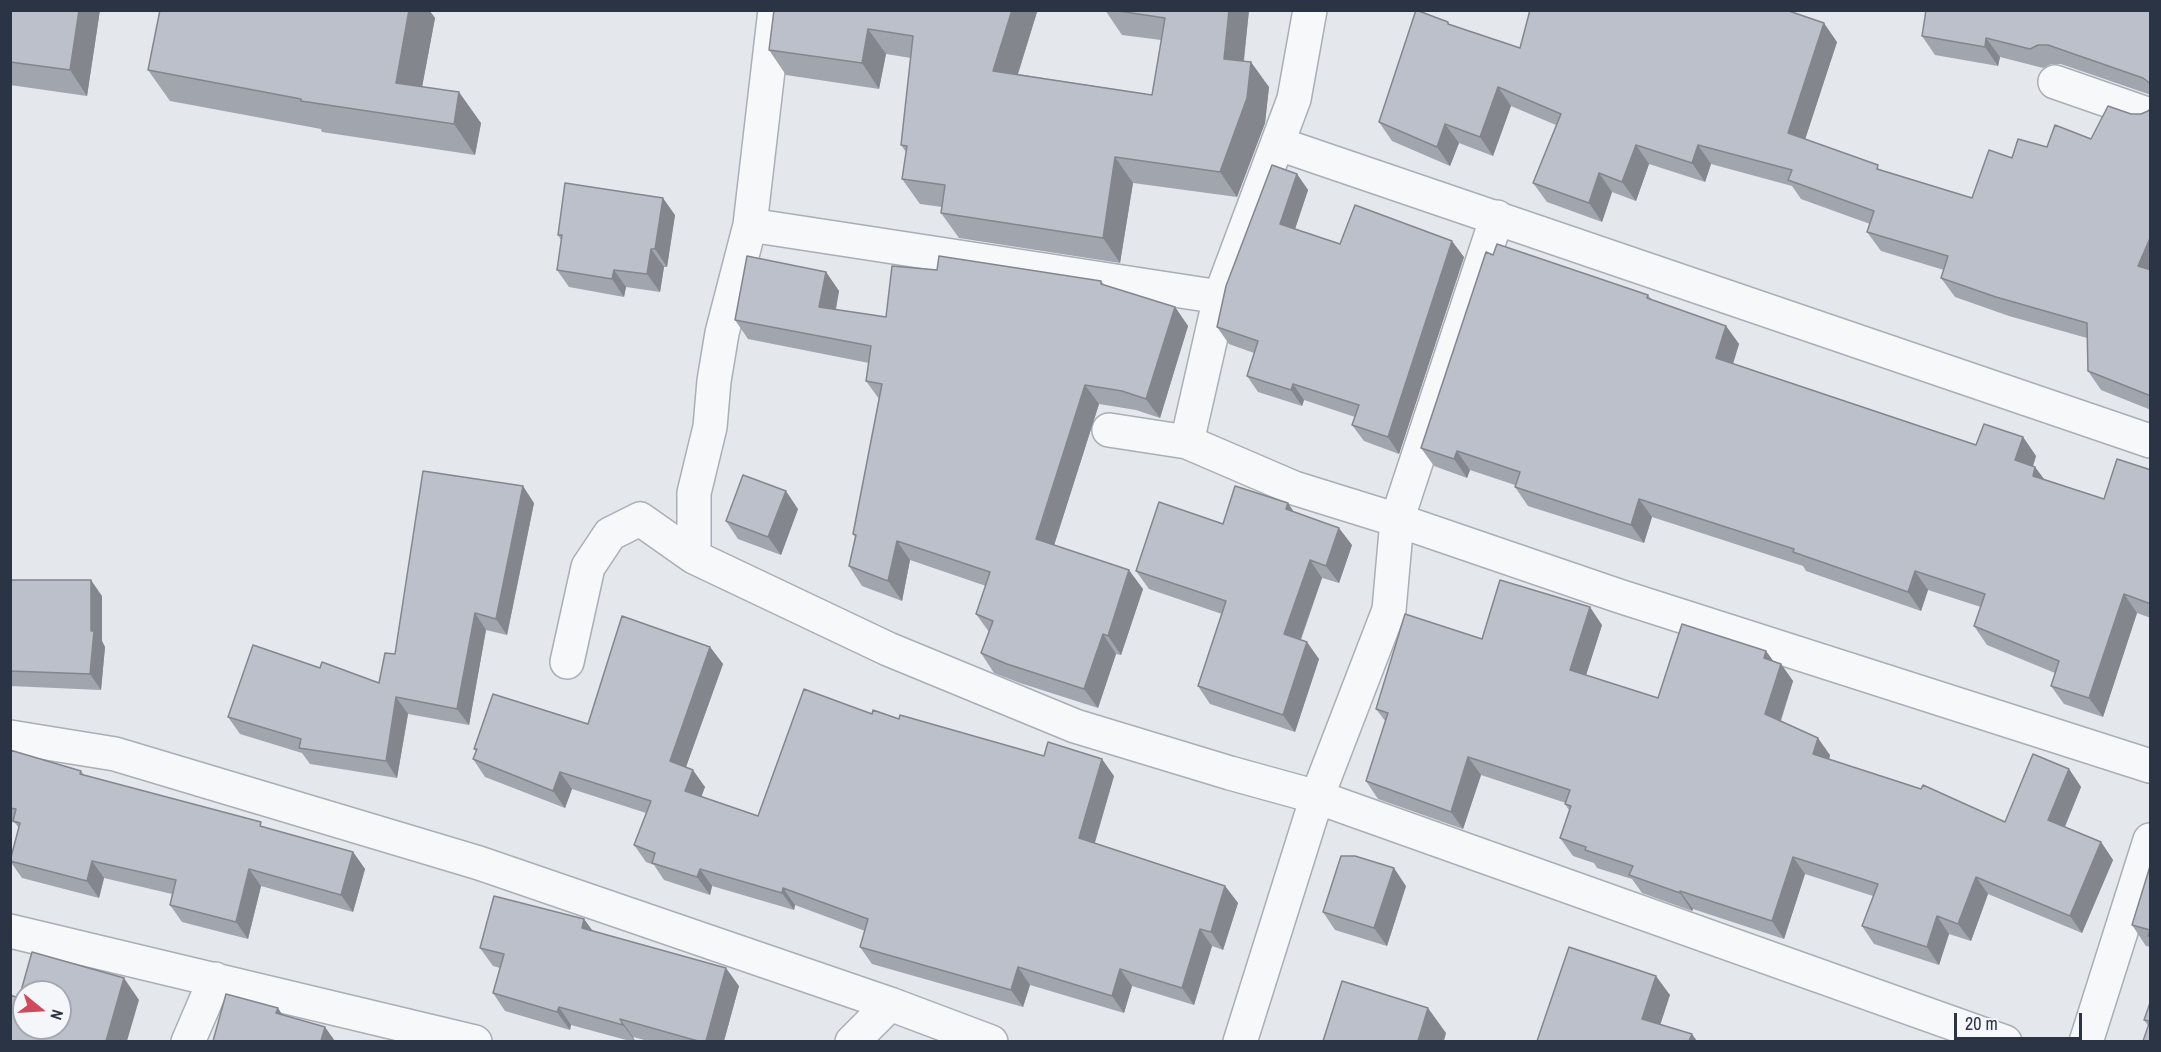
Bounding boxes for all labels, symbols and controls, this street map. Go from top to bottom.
north arrow [12,980,72,1040]
scale bar [1957,1001,2084,1039]
text: N [45,1007,69,1023]
text: 20 m [1965,1011,1998,1036]

